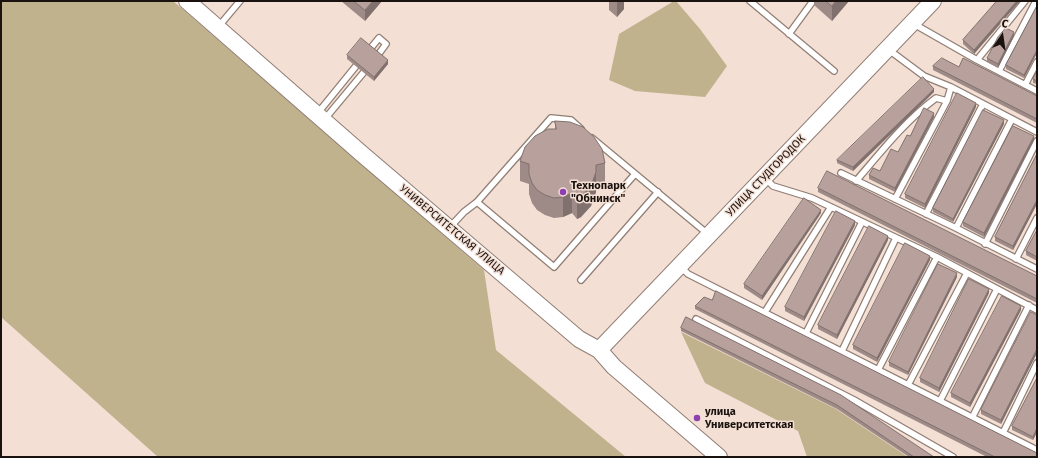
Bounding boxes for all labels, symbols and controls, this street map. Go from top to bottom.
north arrow [982,16,1022,56]
text: С [1000,17,1009,31]
street label: УЛИЦА СТУДГОРОДОК [724,132,808,220]
place label: Технопарк "Обнинск" [571,179,626,205]
street label: УНИВЕРСИТЕТСКАЯ УЛИЦА [397,182,507,278]
marker: Технопарк "Обнинск" [558,187,568,197]
place label: улица Университетская [705,405,793,431]
marker: улица Университетская [692,413,702,423]

